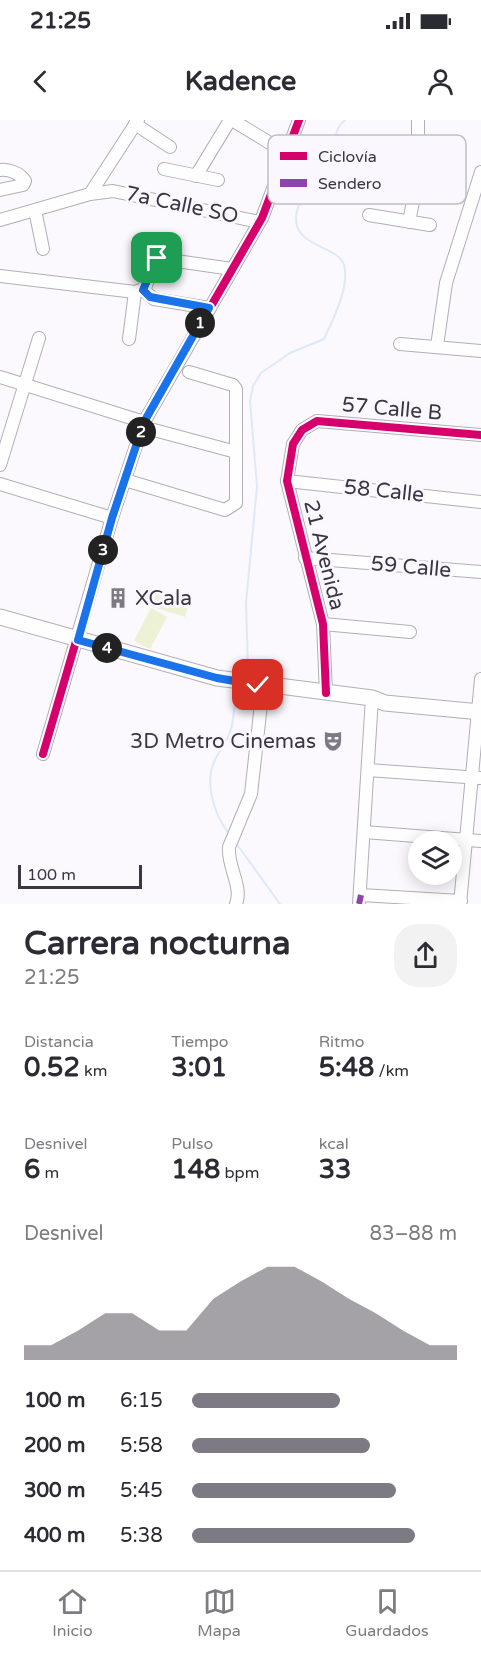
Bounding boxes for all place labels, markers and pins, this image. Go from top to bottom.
pin [131,232,182,283]
pin: 1 [185,308,215,338]
pin: 2 [126,417,156,447]
pin: 3 [88,535,118,565]
building icon: XCala [106,586,130,610]
place label: XCala [135,586,192,611]
pin: 4 [92,633,122,663]
pin [232,659,283,710]
place label: 3D Metro Cinemas [130,729,316,754]
theatre icon: 3D Metro Cinemas [321,729,345,753]

